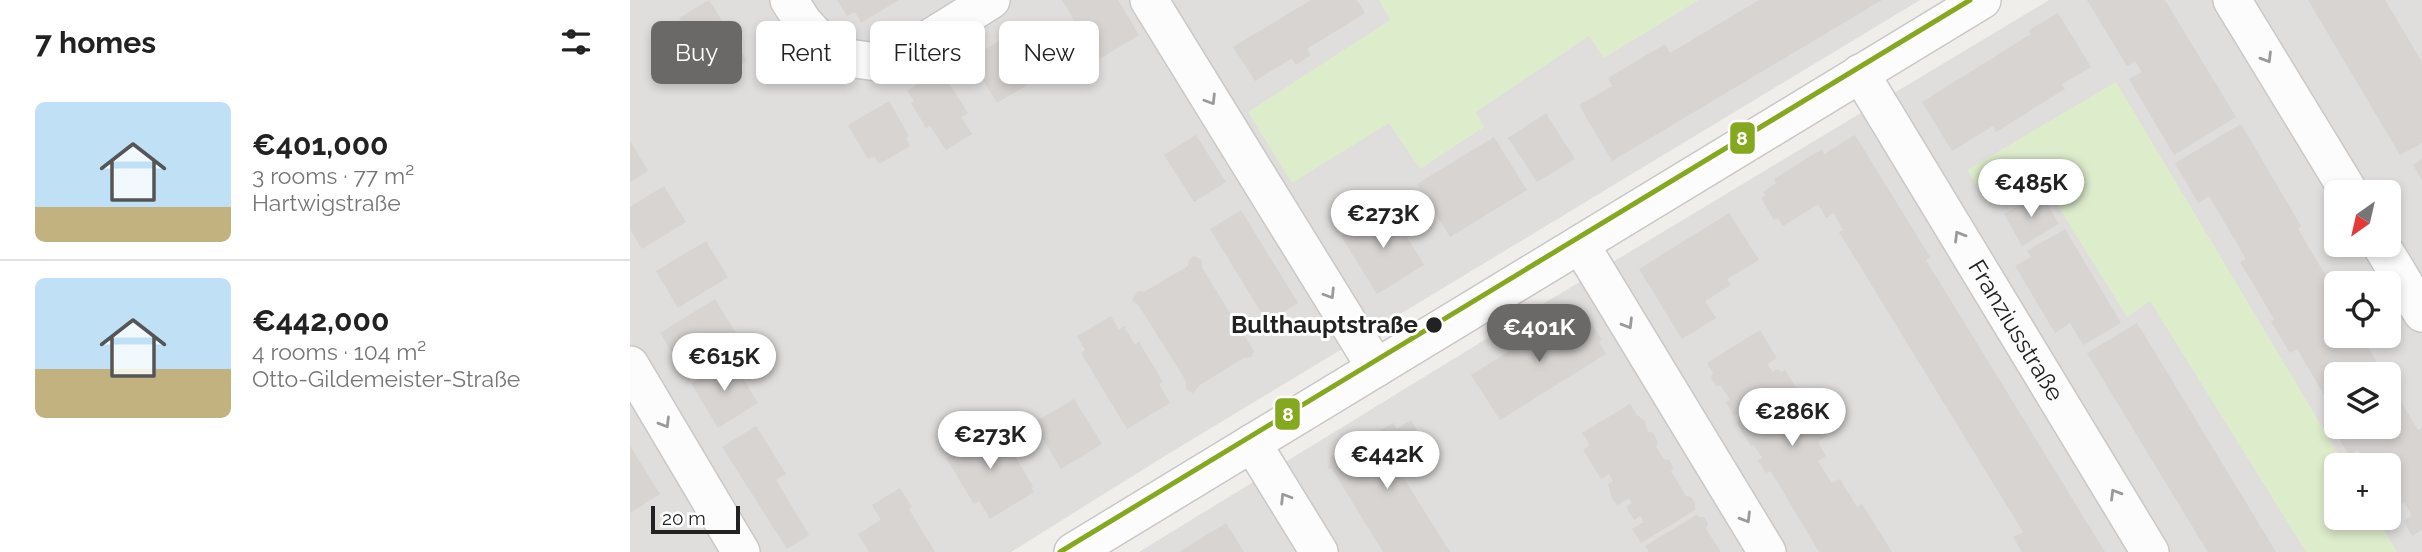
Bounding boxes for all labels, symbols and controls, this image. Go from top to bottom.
chip: Buy [651,21,742,84]
chip: Rent [756,21,856,84]
chip: Filters [870,21,985,84]
chip: New [999,21,1099,84]
icon: filters [557,23,595,61]
text: 7 homes [35,25,156,60]
one-way arrow [2259,51,2272,64]
one-way arrow [1202,92,1215,105]
line badge: 8 [1729,121,1756,155]
text: €401,000 [252,127,389,162]
text: 8 [1736,127,1748,149]
icon: home [91,130,175,214]
pin: €485K [1982,160,2080,219]
text: 3 rooms · 77 m² [252,162,414,189]
text: €485K [1994,168,2068,195]
north arrow [2324,180,2401,257]
map controls [2324,180,2401,530]
text: Hartwigstraße [252,189,401,216]
pin: €273K [1334,190,1432,250]
text: €273K [1347,199,1419,226]
one-way arrow [1954,231,1967,244]
street label: Franziusstraße [1962,254,2070,406]
button: locate [2324,271,2401,348]
one-way arrow [1322,286,1335,299]
text: €442,000 [252,303,389,338]
pin: €401K [1490,304,1588,364]
icon: home [91,306,175,390]
place label: Bulthauptstraße [1231,310,1418,339]
text: €401K [1503,313,1575,340]
marker: Bulthauptstraße [1424,315,1444,335]
one-way arrow [1620,316,1633,329]
pin: €615K [675,334,773,393]
text: 4 rooms · 104 m² [252,338,426,365]
text: €615K [688,342,760,369]
button: layers [2324,362,2401,439]
text: Otto-Gildemeister-Straße [252,365,520,392]
pin: €286K [1743,388,1841,448]
line badge: 8 [1274,397,1301,431]
text: €286K [1755,397,1829,424]
text: 8 [1282,403,1294,425]
pin: €273K [941,412,1039,471]
one-way arrow [657,416,670,429]
text: €273K [954,420,1026,447]
pin: €442K [1338,432,1436,491]
text: €442K [1351,440,1423,467]
button: + [2324,453,2401,530]
one-way arrow [2110,488,2123,501]
one-way arrow [1281,492,1294,505]
scale bar [651,503,740,535]
text: 20 m [662,507,706,529]
one-way arrow [1738,511,1751,524]

